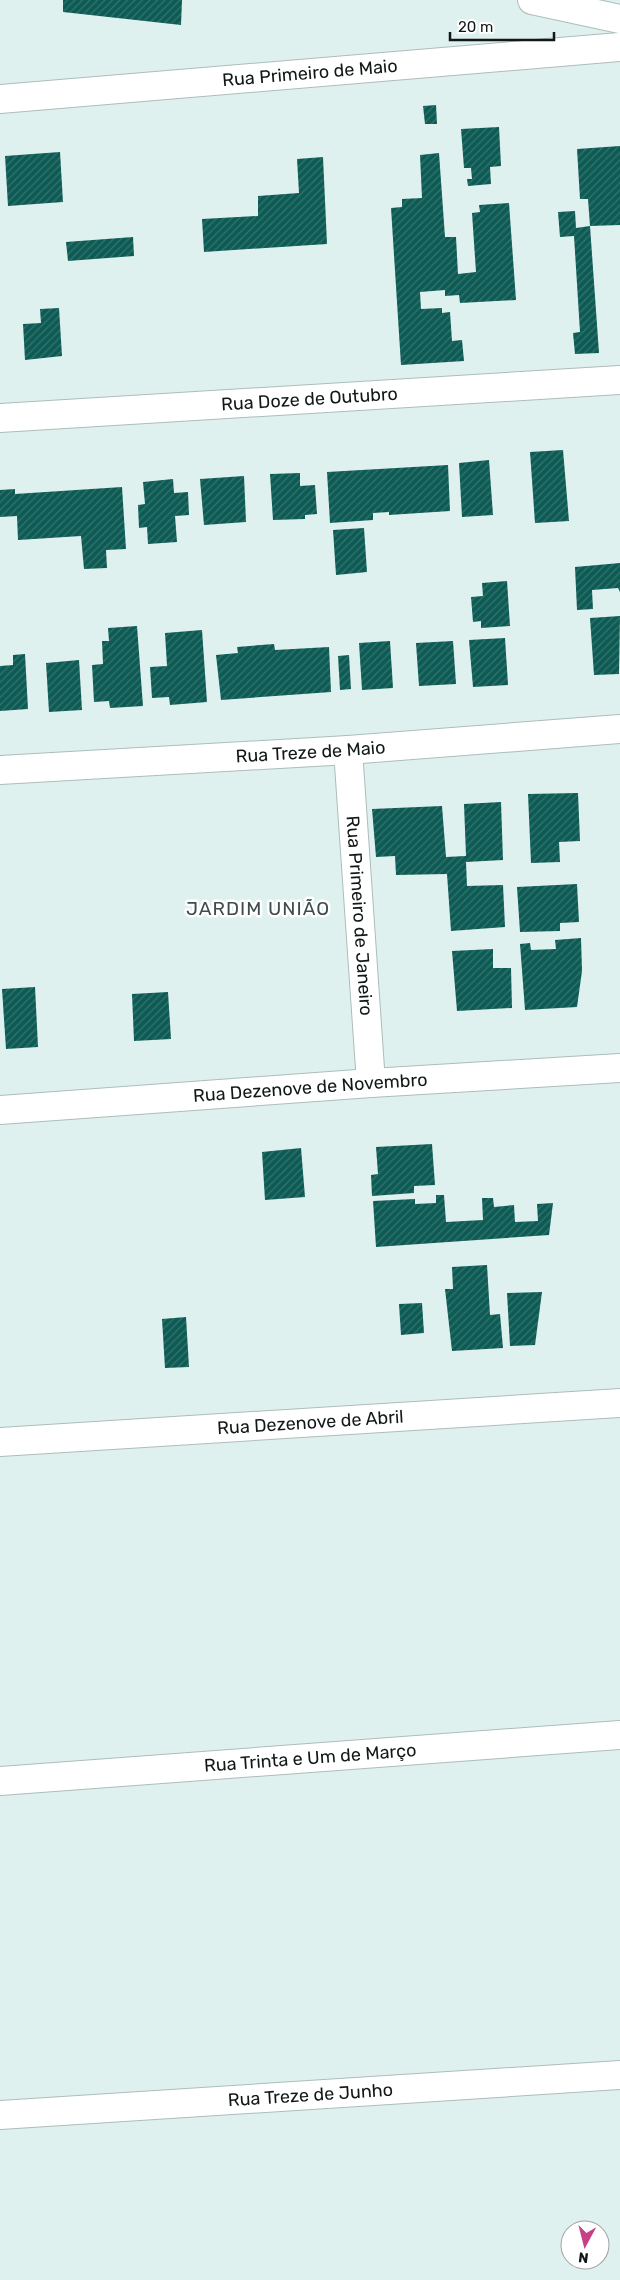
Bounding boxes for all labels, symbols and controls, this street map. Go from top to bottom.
scale bar [450,10,554,42]
text: 20 m [458,18,493,36]
street label: Rua Primeiro de Maio [221,55,398,91]
street label: Rua Doze de Outubro [220,383,398,415]
street label: Rua Treze de Maio [235,736,386,767]
street label: Rua Primeiro de Janeiro [342,815,377,1016]
district label: JARDIM UNIÃO [186,897,330,920]
street label: Rua Dezenove de Novembro [192,1069,428,1107]
street label: Rua Dezenove de Abril [216,1406,404,1439]
street label: Rua Trinta e Um de Março [203,1739,417,1777]
street label: Rua Treze de Junho [227,2079,394,2111]
north arrow [560,2220,610,2270]
text: N [577,2248,590,2266]

